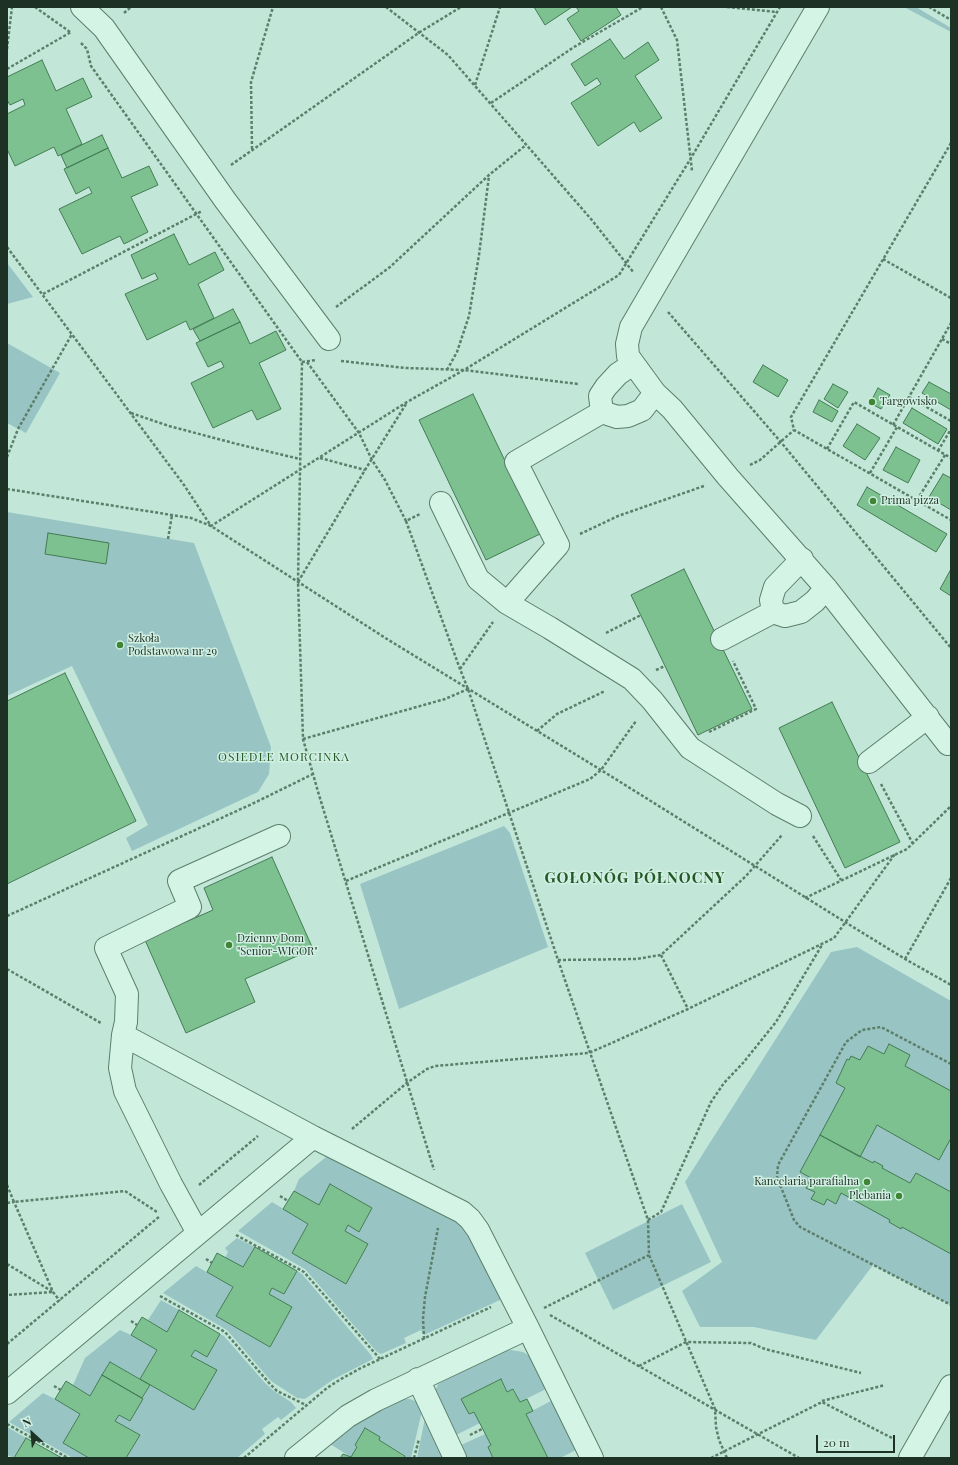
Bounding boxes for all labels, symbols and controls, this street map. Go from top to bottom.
place label: Targowisko [880,395,937,409]
marker: Targowisko [867,397,877,407]
place label: Prima pizza [881,494,939,508]
marker: Prima pizza [868,496,878,506]
place label: Szkoła Podstawowa nr 29 [128,632,217,658]
marker: Szkoła Podstawowa nr 29 [115,640,125,650]
district label: OSIEDLE MORCINKA [218,750,350,764]
district label: GOŁONÓG PÓŁNOCNY [545,869,725,887]
place label: Dzienny Dom "Senior-WIGOR" [237,932,317,958]
marker: Dzienny Dom "Senior-WIGOR" [224,940,234,950]
place label: Kancelaria parafialna [754,1175,859,1189]
marker: Kancelaria parafialna [862,1177,872,1187]
place label: Plebania [849,1189,891,1203]
marker: Plebania [894,1191,904,1201]
north arrow [12,1413,52,1453]
text: N [20,1413,33,1430]
scale bar [818,1427,897,1453]
text: 20 m [823,1434,850,1450]

